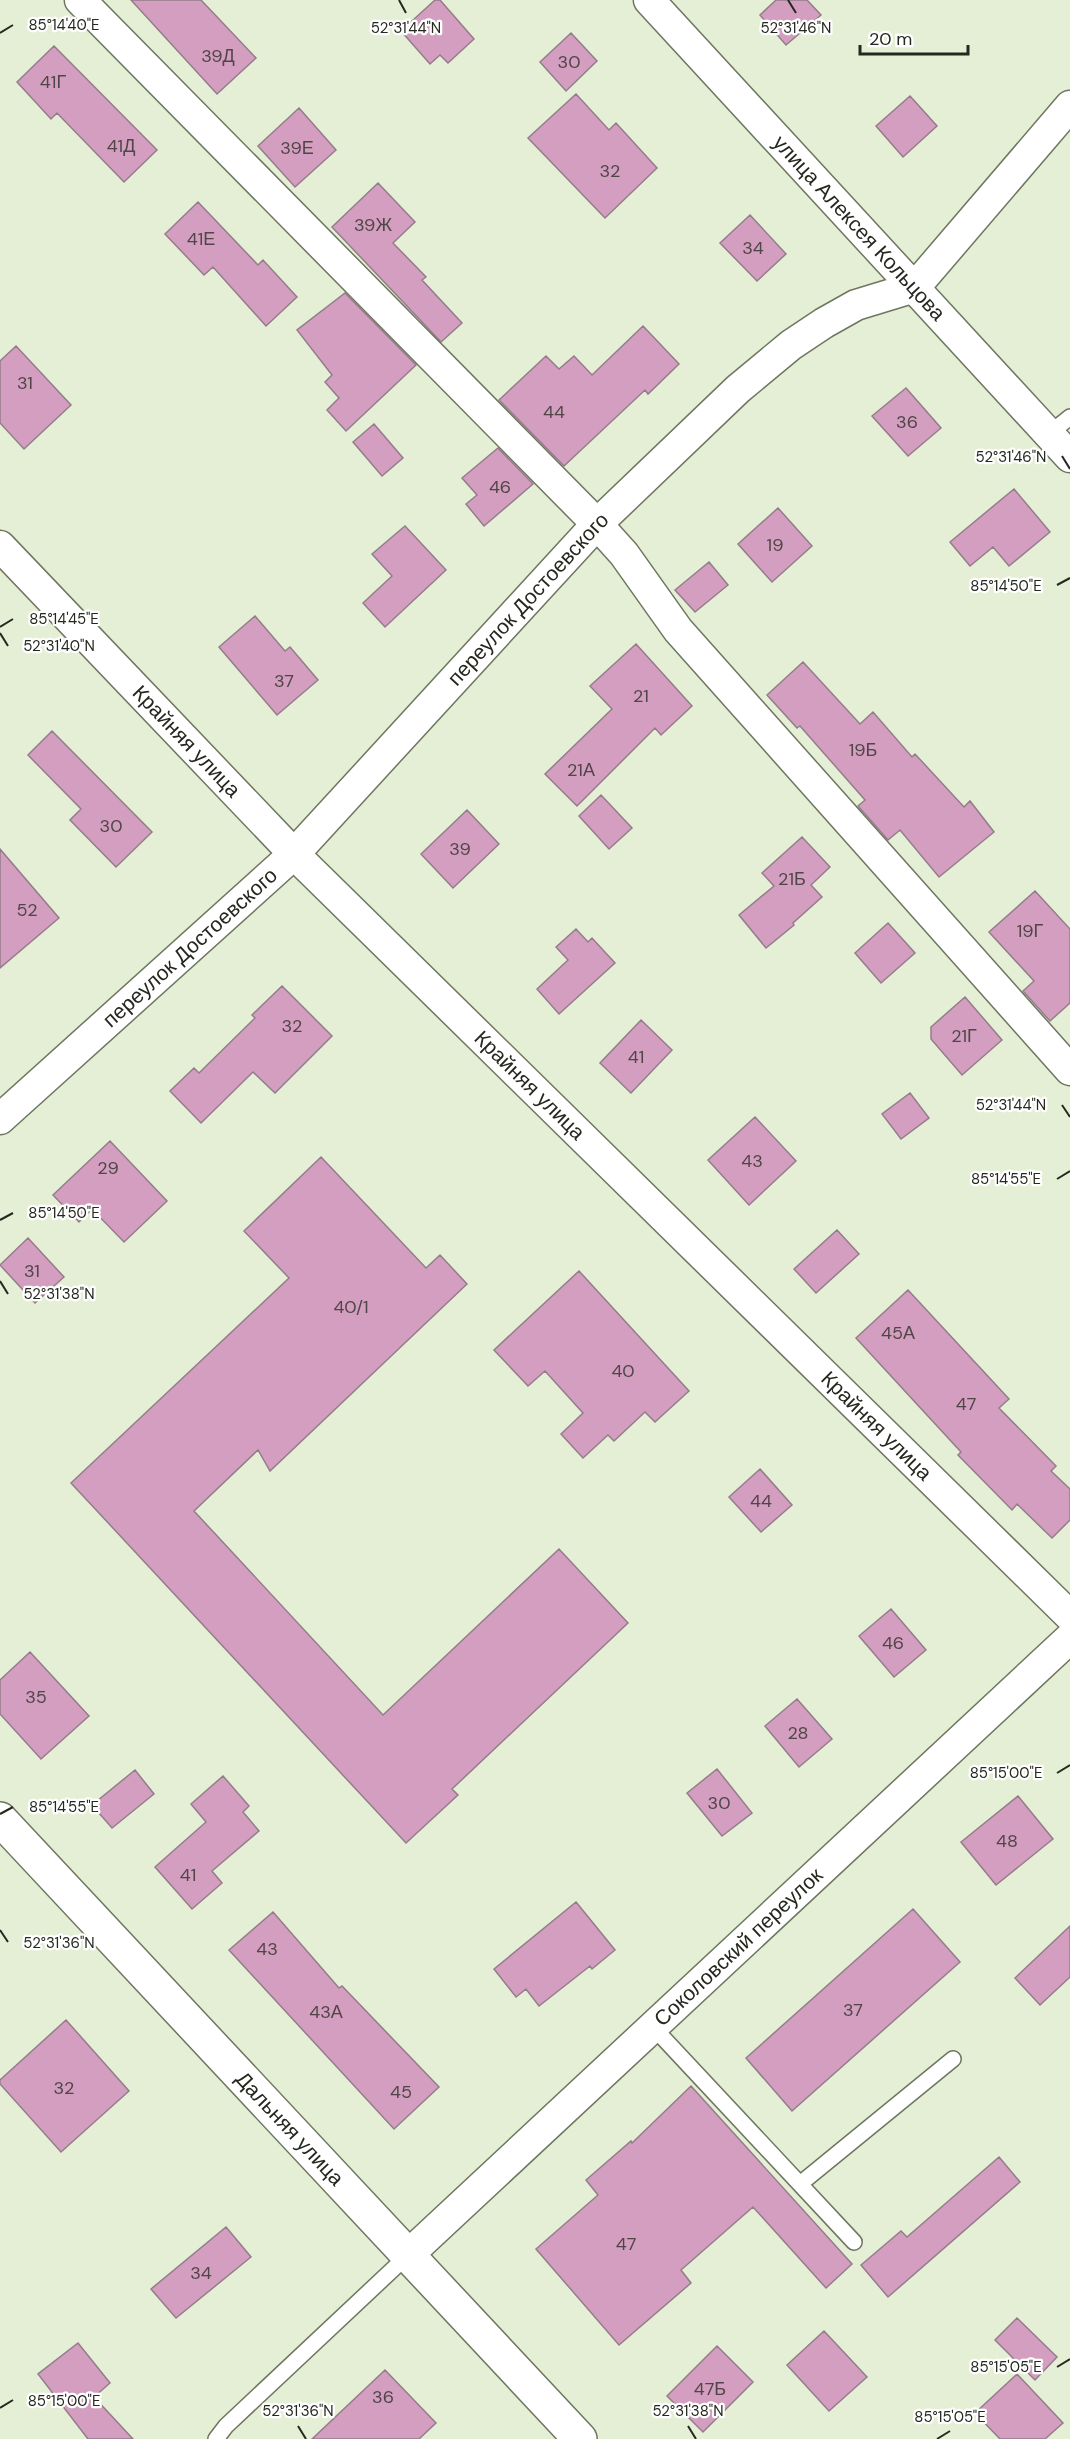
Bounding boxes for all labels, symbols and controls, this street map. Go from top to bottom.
text: 85°14'40"E [29,15,100,35]
text: 52°31'44"N [371,18,441,38]
text: 52°31'46"N [761,18,831,38]
scale bar [860,18,968,56]
text: 20 m [869,27,912,51]
house number: 39Д [201,44,235,68]
house number: 30 [558,50,580,74]
house number: 41Г [40,70,66,94]
street label: улица Алексея Кольцова [767,129,952,327]
house number: 41Д [107,134,135,158]
house number: 39Е [280,136,314,160]
house number: 32 [599,159,621,183]
house number: 39Ж [354,213,392,237]
house number: 41Е [187,227,215,251]
house number: 34 [742,236,764,260]
house number: 31 [17,371,33,395]
house number: 44 [543,400,565,424]
house number: 36 [896,410,918,434]
text: 52°31'46"N [976,447,1046,467]
house number: 46 [489,475,511,499]
street label: переулок Достоевского [441,506,615,692]
house number: 19 [767,533,783,557]
text: 85°14'50"E [970,576,1042,596]
text: 85°14'45"E [29,609,99,629]
text: 52°31'40"N [23,636,95,656]
house number: 37 [274,669,294,693]
street label: Крайняя улица [126,679,247,804]
house number: 21 [633,684,649,708]
house number: 19Б [849,738,877,762]
house number: 21А [567,758,595,782]
house number: 30 [100,814,122,838]
house number: 39 [449,837,471,861]
street label: переулок Достоевского [97,862,283,1034]
house number: 21Б [778,867,806,891]
house number: 52 [16,898,38,922]
house number: 19Г [1017,919,1044,943]
house number: 32 [281,1014,303,1038]
house number: 21Г [951,1024,977,1048]
street label: Крайняя улица [468,1025,591,1146]
house number: 41 [628,1045,644,1069]
text: 52°31'44"N [976,1095,1046,1115]
house number: 43 [741,1149,763,1173]
house number: 29 [97,1156,119,1180]
text: 85°14'55"E [971,1169,1041,1189]
text: 85°14'50"E [28,1203,100,1223]
house number: 31 [24,1259,40,1283]
text: 52°31'38"N [23,1284,95,1304]
house number: 40/1 [333,1295,369,1319]
house number: 45А [881,1321,915,1345]
house number: 40 [611,1359,635,1383]
street label: Крайняя улица [815,1365,938,1487]
house number: 47 [956,1392,976,1416]
house number: 44 [750,1489,772,1513]
house number: 46 [882,1631,904,1655]
house number: 35 [25,1685,47,1709]
house number: 28 [787,1721,809,1745]
text: 85°15'00"E [970,1763,1042,1783]
house number: 30 [708,1791,730,1815]
text: 85°14'55"E [29,1797,99,1817]
house number: 48 [996,1829,1018,1853]
street label: Соколовский переулок [648,1861,829,2033]
house number: 41 [180,1863,196,1887]
text: 52°31'36"N [23,1933,95,1953]
house number: 43 [256,1937,278,1961]
house number: 37 [843,1998,863,2022]
house number: 43А [309,2000,343,2024]
street label: Дальняя улица [229,2065,350,2192]
house number: 32 [53,2076,75,2100]
house number: 45 [390,2080,412,2104]
house number: 47 [616,2232,636,2256]
house number: 34 [190,2261,212,2285]
text: 85°15'05"E [970,2357,1042,2377]
house number: 47Б [694,2377,726,2401]
house number: 36 [372,2385,394,2409]
text: 85°15'00"E [28,2391,100,2411]
text: 52°31'36"N [262,2401,334,2421]
text: 52°31'38"N [652,2401,724,2421]
text: 85°15'05"E [914,2407,986,2427]

